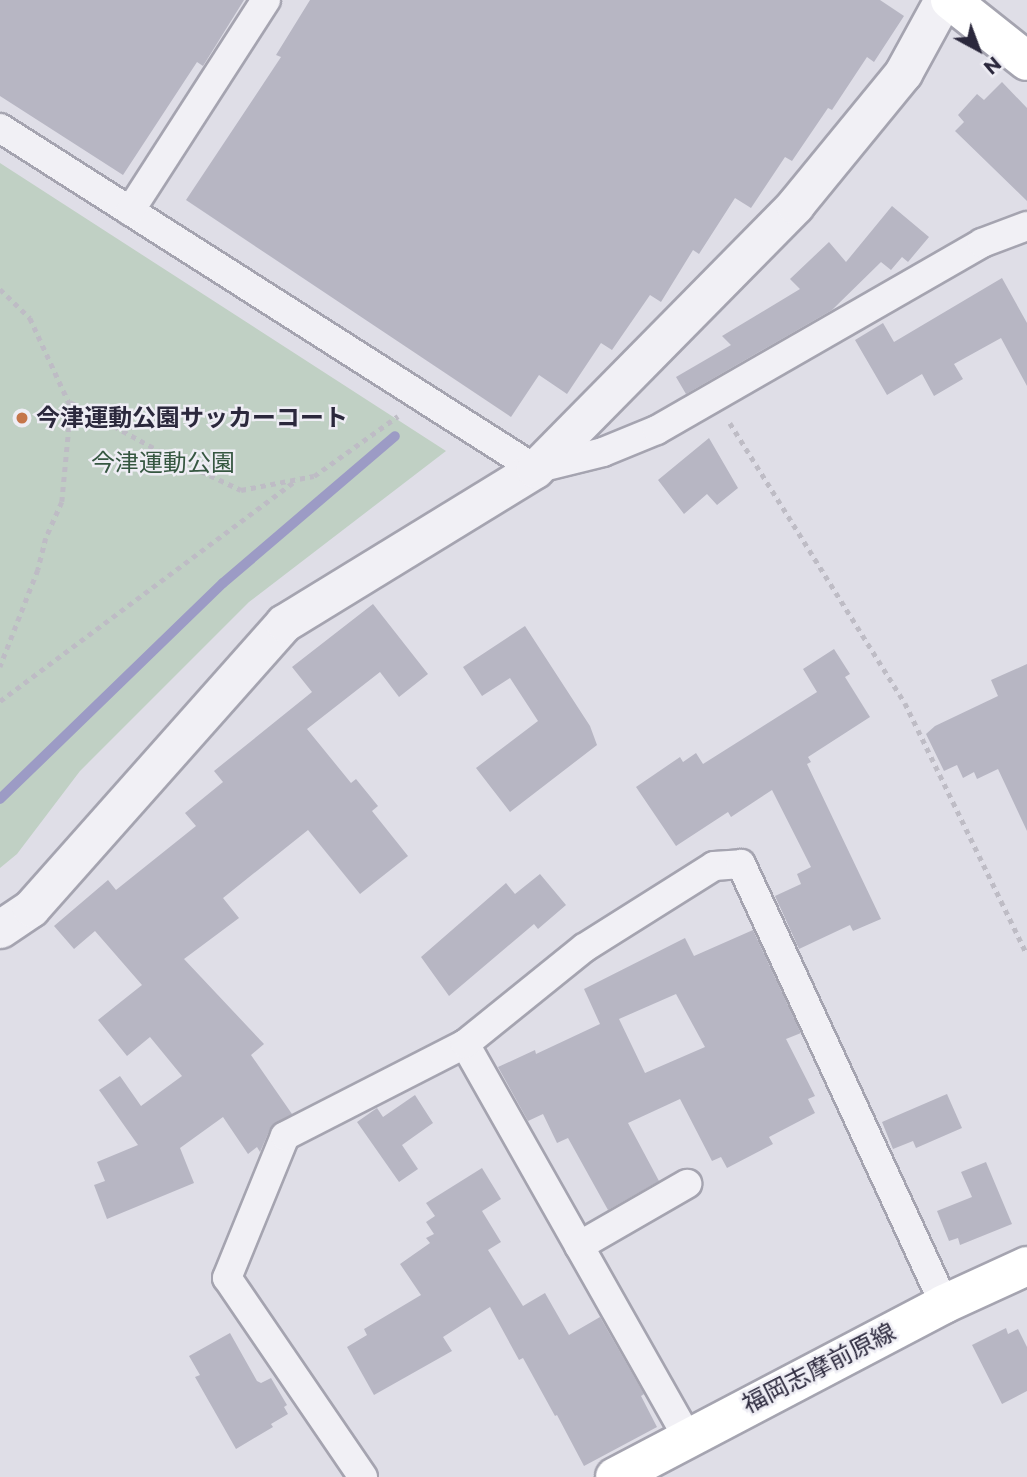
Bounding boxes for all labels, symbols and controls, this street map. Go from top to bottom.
north arrow [943,14,1013,84]
text: N [979,52,1005,79]
place label: 今津運動公園サッカーコート [36,404,348,432]
marker: 今津運動公園サッカーコート [14,410,30,426]
park label: 今津運動公園 [91,449,235,477]
street label: 福岡志摩前原線 [738,1317,900,1419]

